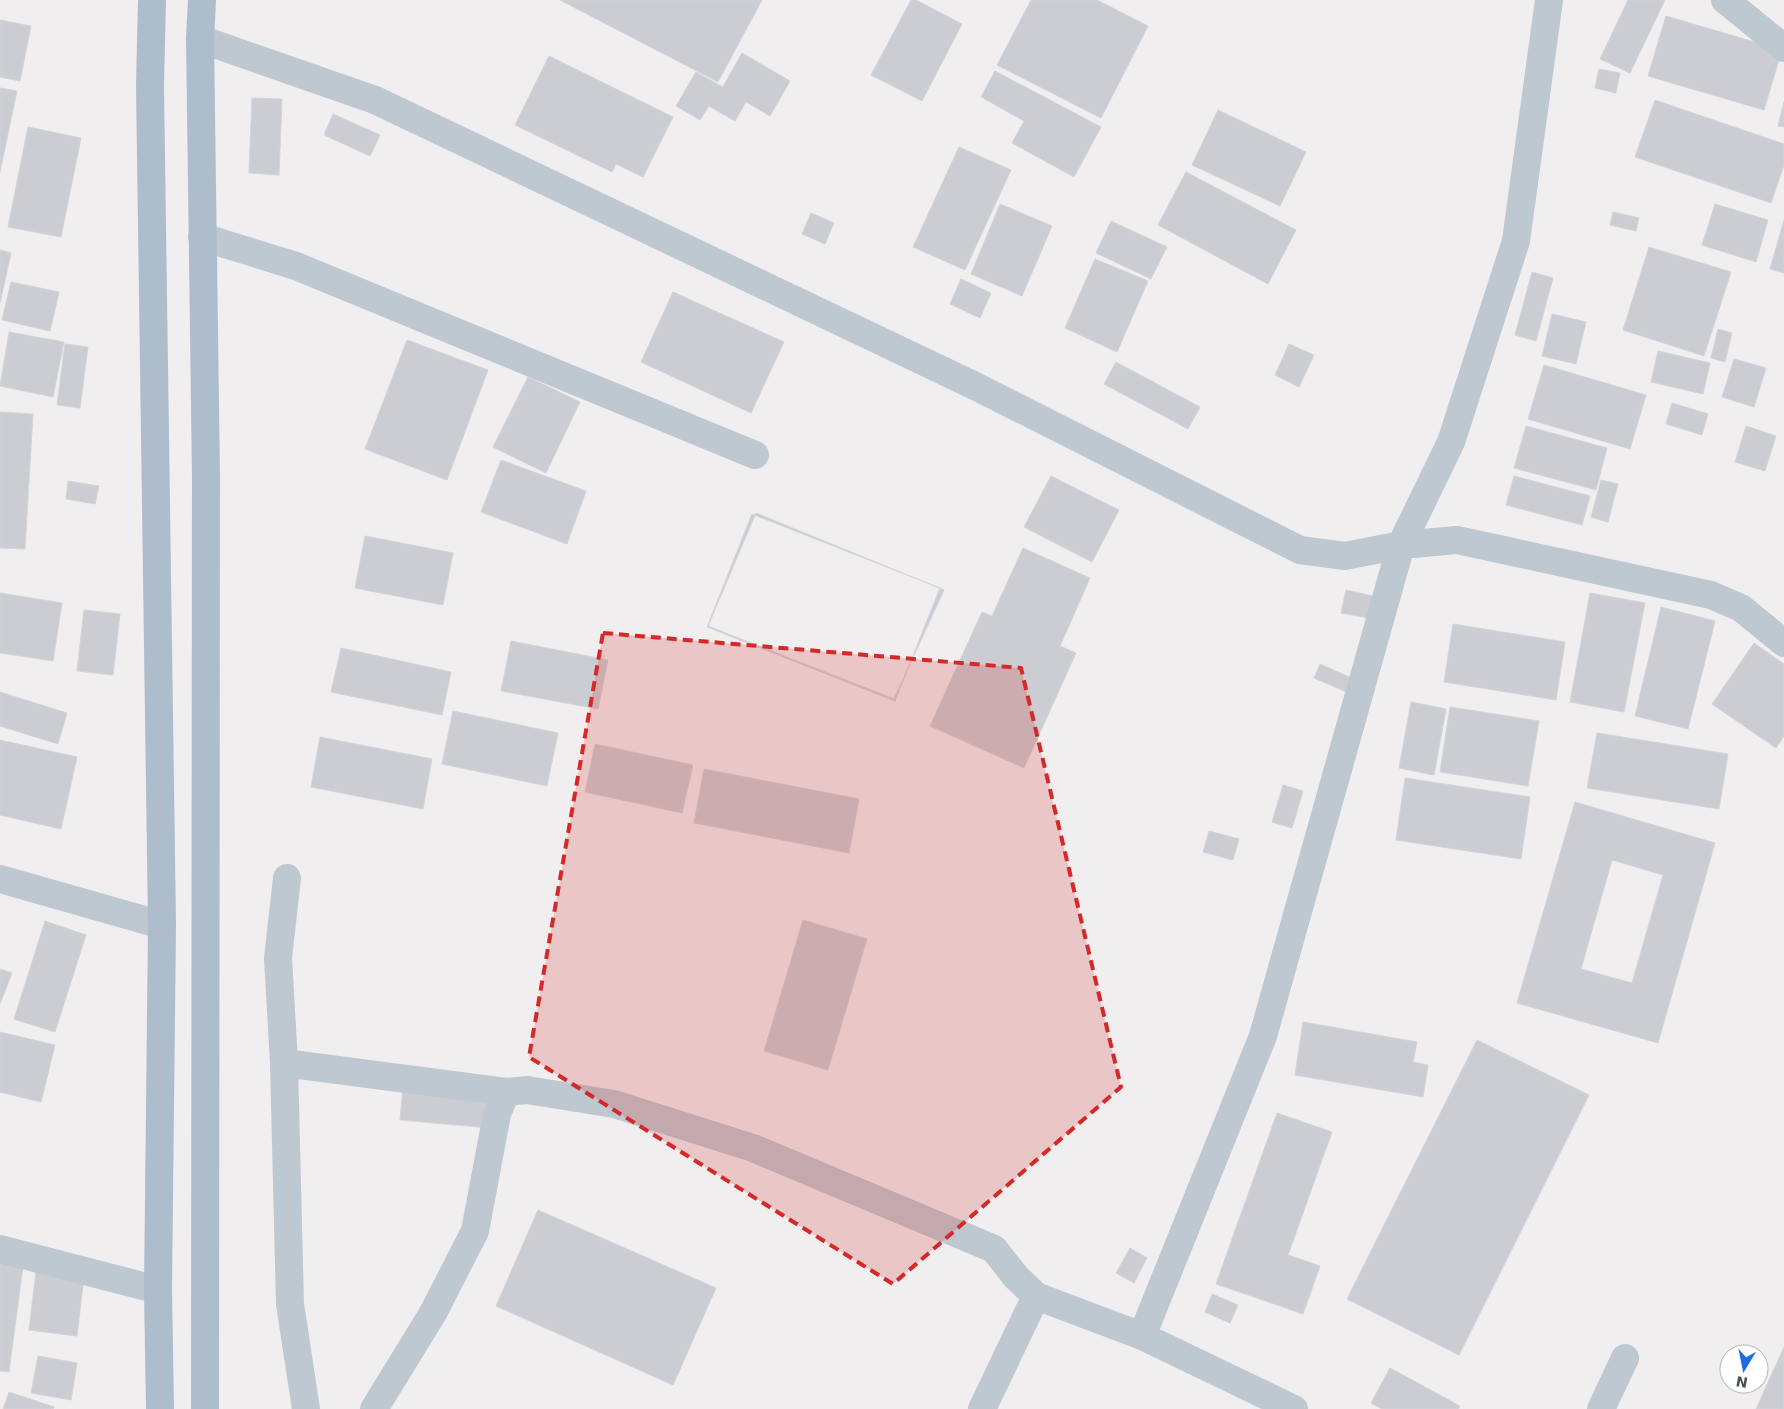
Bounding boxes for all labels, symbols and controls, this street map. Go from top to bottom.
north arrow [1719,1344,1769,1394]
text: N [1735,1373,1749,1391]

